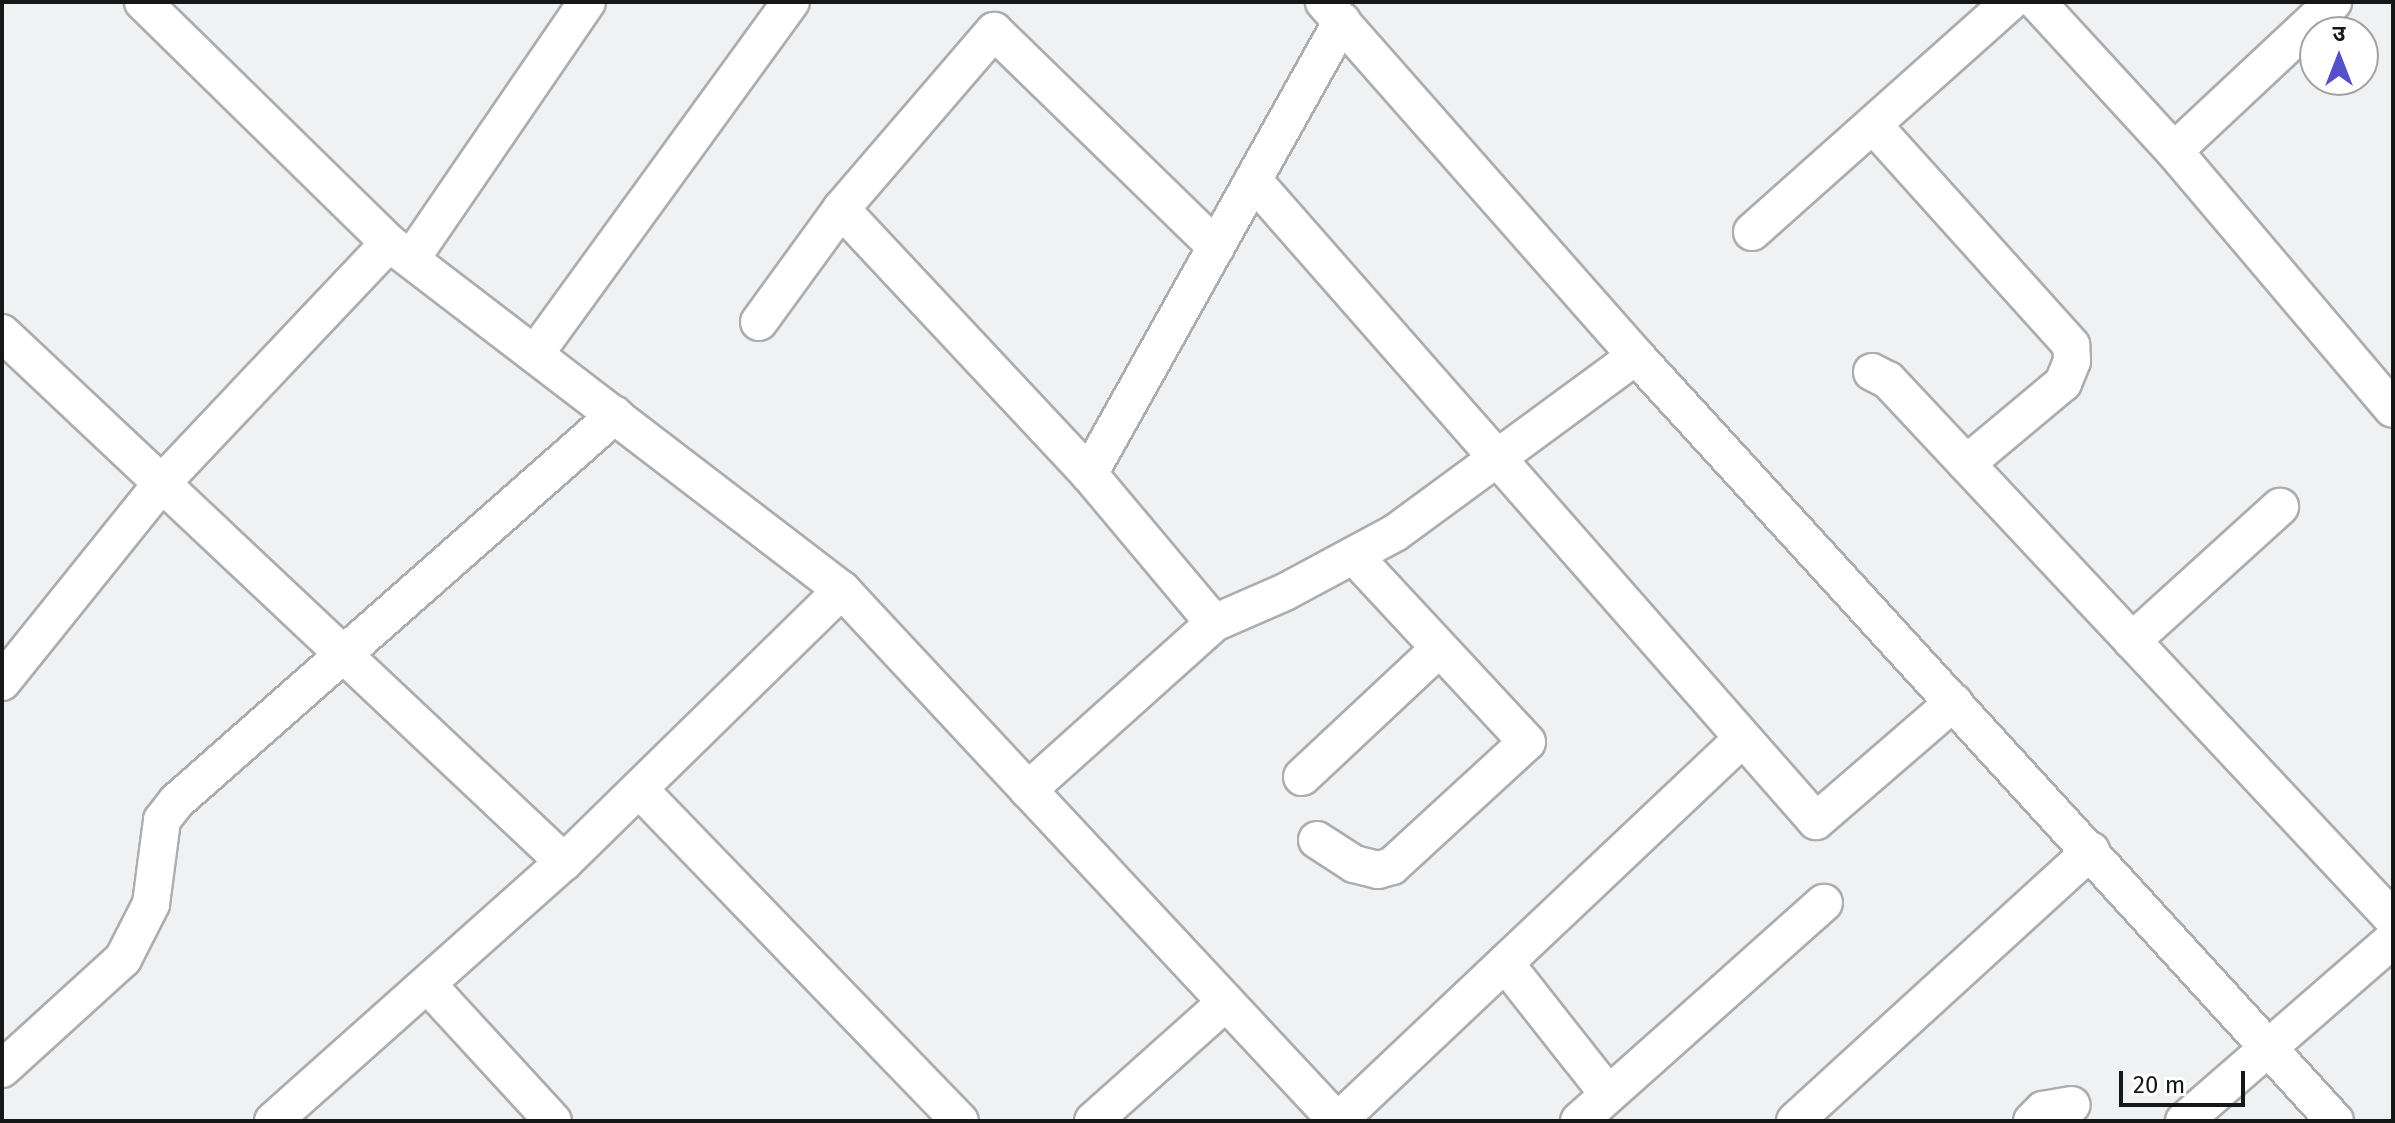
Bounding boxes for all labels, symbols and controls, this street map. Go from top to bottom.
north arrow [2299,16,2379,96]
text: उ [2333,20,2345,47]
scale bar [2123,1055,2249,1105]
text: 20 m [2133,1071,2185,1099]

